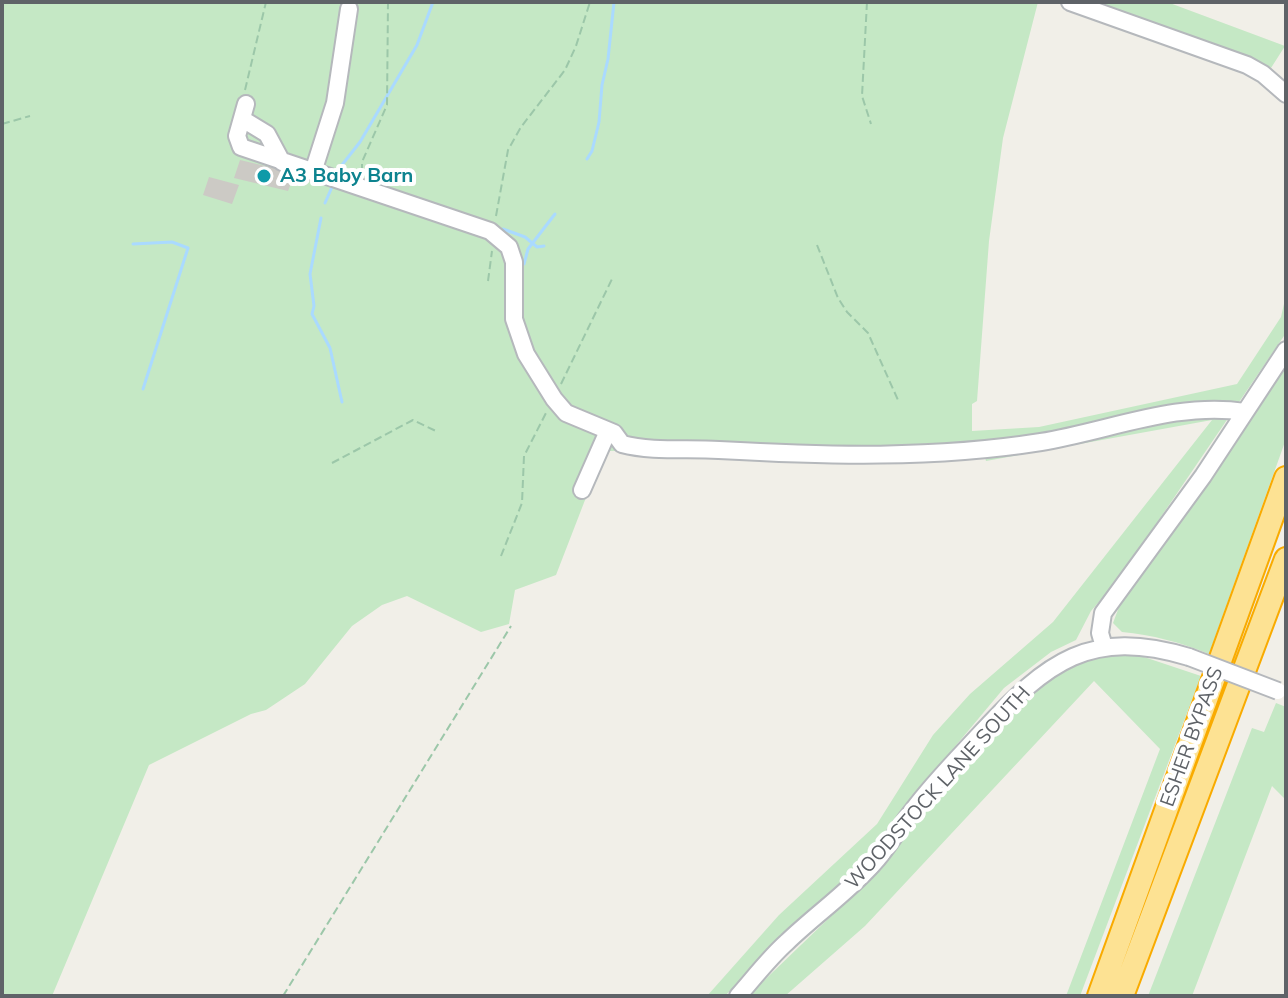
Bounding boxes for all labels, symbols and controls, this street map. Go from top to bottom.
place label: A3 Baby Barn [280,164,413,188]
marker: A3 Baby Barn [255,167,273,185]
street label: ESHER BYPASS [1156,664,1228,810]
street label: WOODSTOCK LANE SOUTH [840,681,1036,895]

